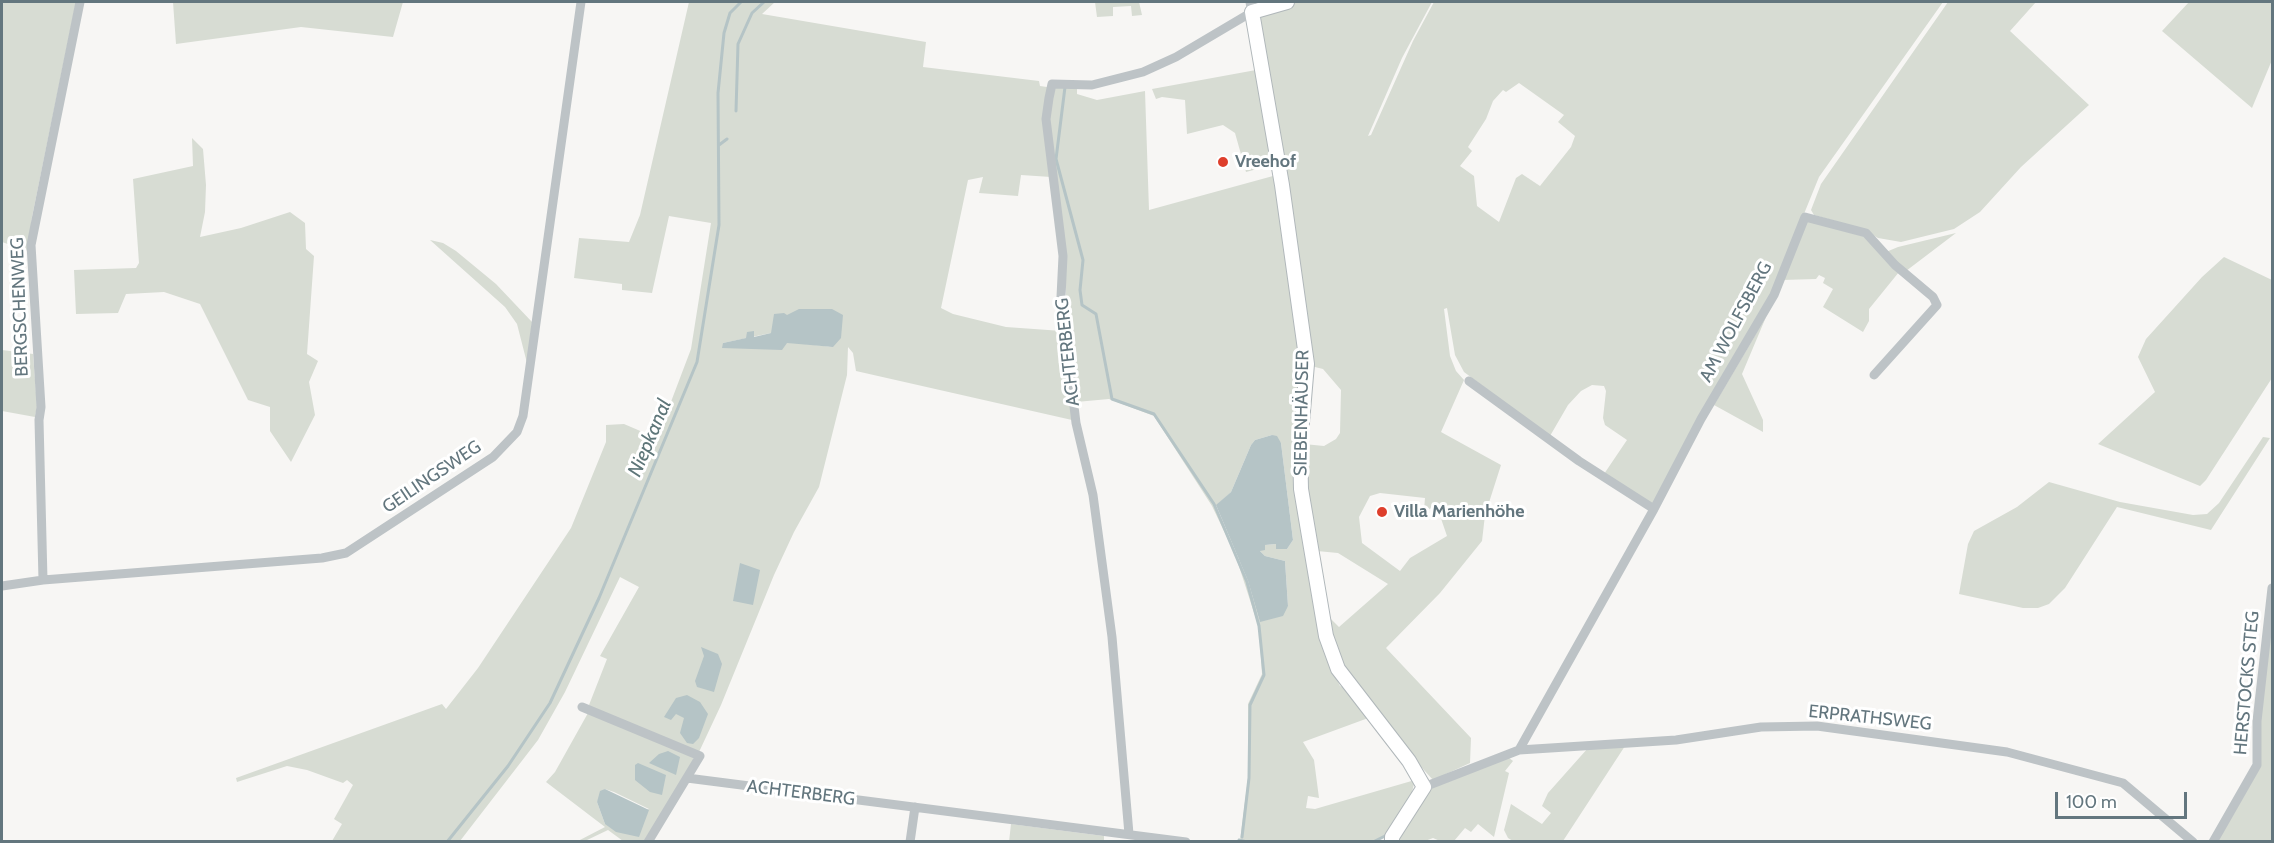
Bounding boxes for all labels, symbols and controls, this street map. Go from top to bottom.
place label: Vreehof [1235,151,1296,173]
marker: Vreehof [1216,155,1230,169]
street label: BERGSCHENWEG [7,237,33,377]
street label: AM WOLFSBERG [1695,258,1777,386]
street label: ACHTERBERG [1052,297,1084,407]
street label: SIEBENHÄUSER [1290,350,1314,476]
water label: Niepkanal [623,396,677,480]
street label: GEILINGSWEG [379,436,485,518]
place label: Villa Marienhöhe [1394,501,1525,523]
marker: Villa Marienhöhe [1375,505,1389,519]
street label: HERSTOCKS STEG [2230,610,2264,756]
street label: ERPRATHSWEG [1807,701,1933,735]
street label: ACHTERBERG [746,776,856,810]
scale bar [2058,780,2190,818]
text: 100 m [2066,791,2117,813]

